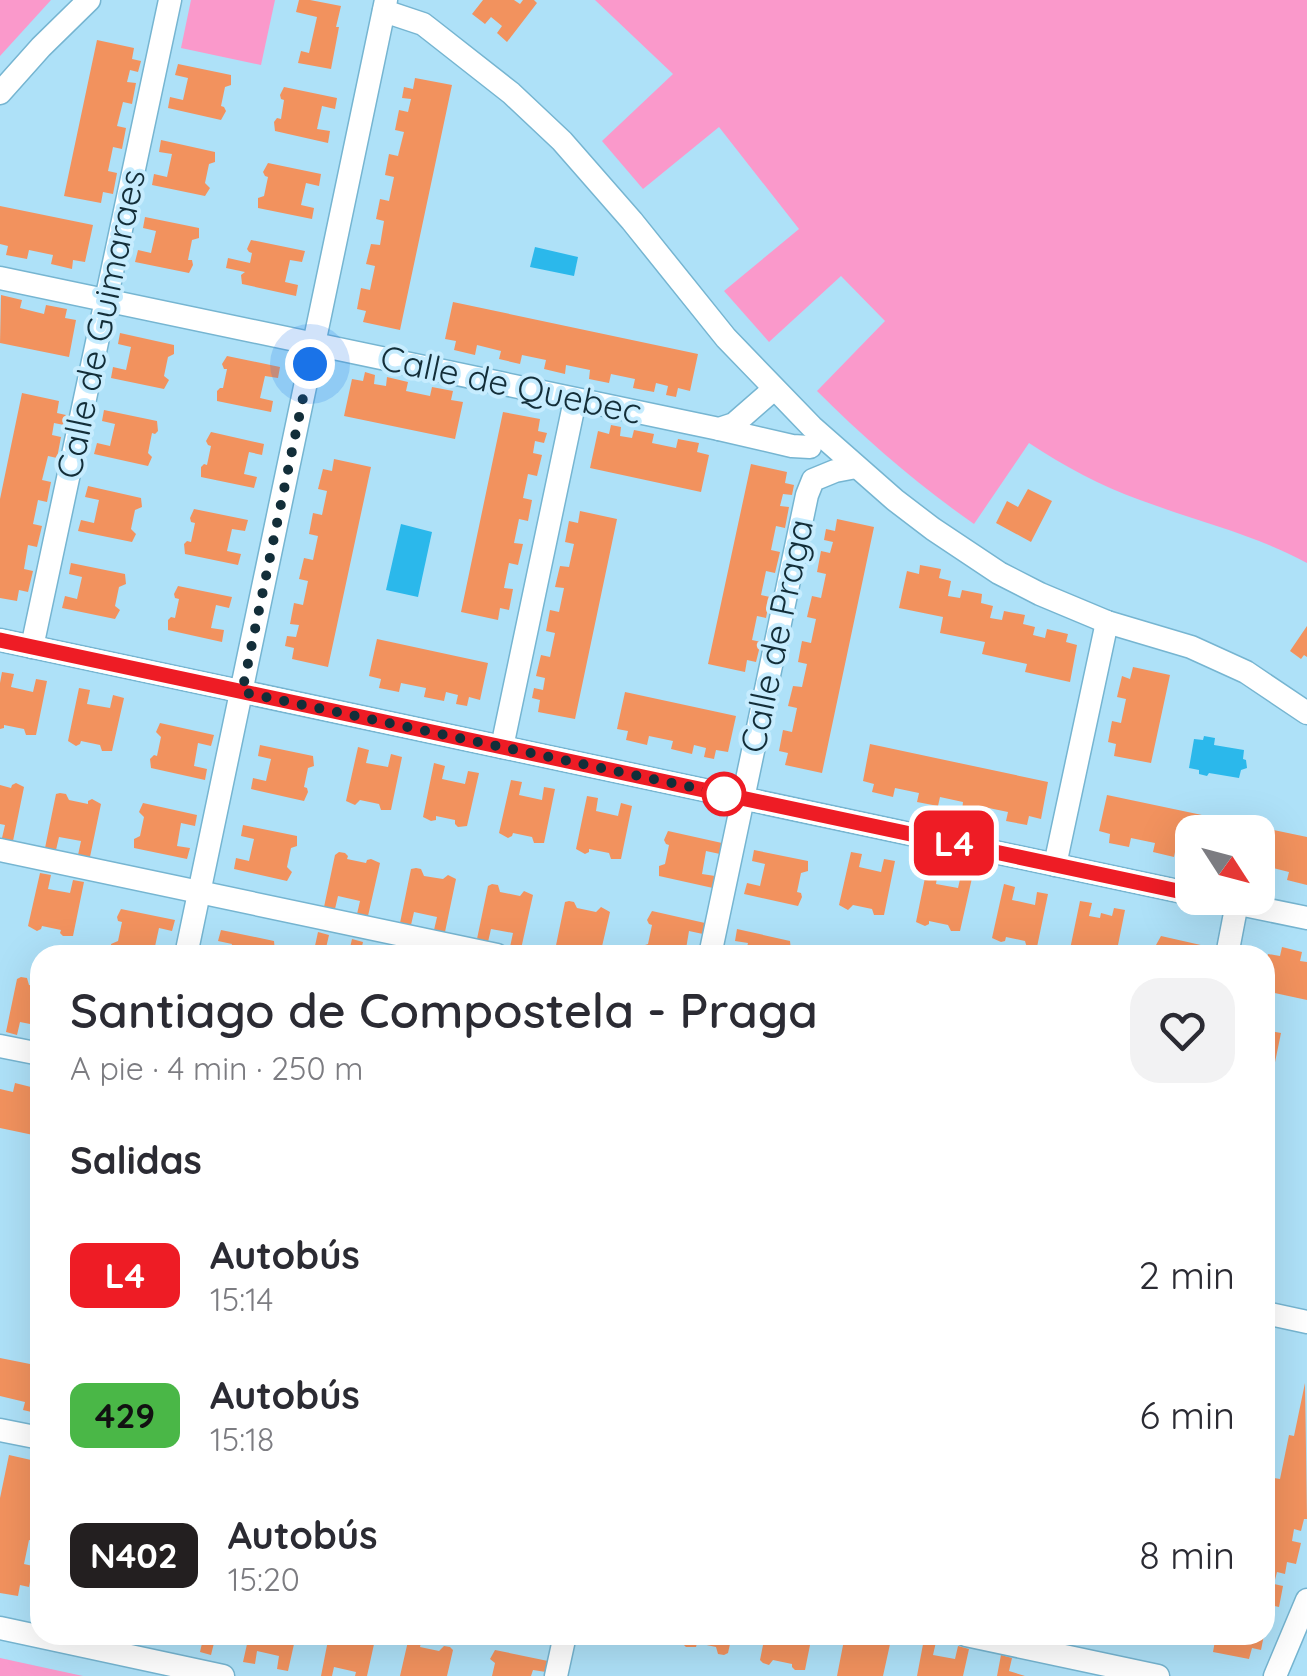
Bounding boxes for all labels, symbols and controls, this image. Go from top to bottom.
street label: Calle de Guimaraes [46,165,154,482]
street label: Calle de Quebec [377,335,646,433]
your location [285,339,335,389]
street label: Calle de Praga [730,515,822,757]
unlabelled marker [703,773,745,815]
line badge: L4 [909,810,999,876]
north arrow [1175,815,1275,915]
map controls [1175,815,1275,915]
text: L4 [934,821,974,865]
button: heart [1130,978,1235,1083]
text: Santiago de Compostela - Praga [70,980,818,1040]
text: A pie · 4 min · 250 m [70,1048,363,1088]
text: Salidas [70,1136,202,1184]
text: Autobús [210,1231,360,1279]
text: 2 min [1139,1251,1235,1299]
text: L4 [105,1253,145,1297]
text: 15:14 [210,1279,274,1319]
text: Autobús [210,1371,360,1419]
text: 6 min [1139,1391,1235,1439]
text: 429 [95,1393,155,1437]
text: 15:18 [210,1419,274,1459]
text: Autobús [228,1511,377,1559]
text: 8 min [1139,1531,1235,1579]
text: N402 [90,1533,178,1577]
text: 15:20 [228,1559,300,1599]

